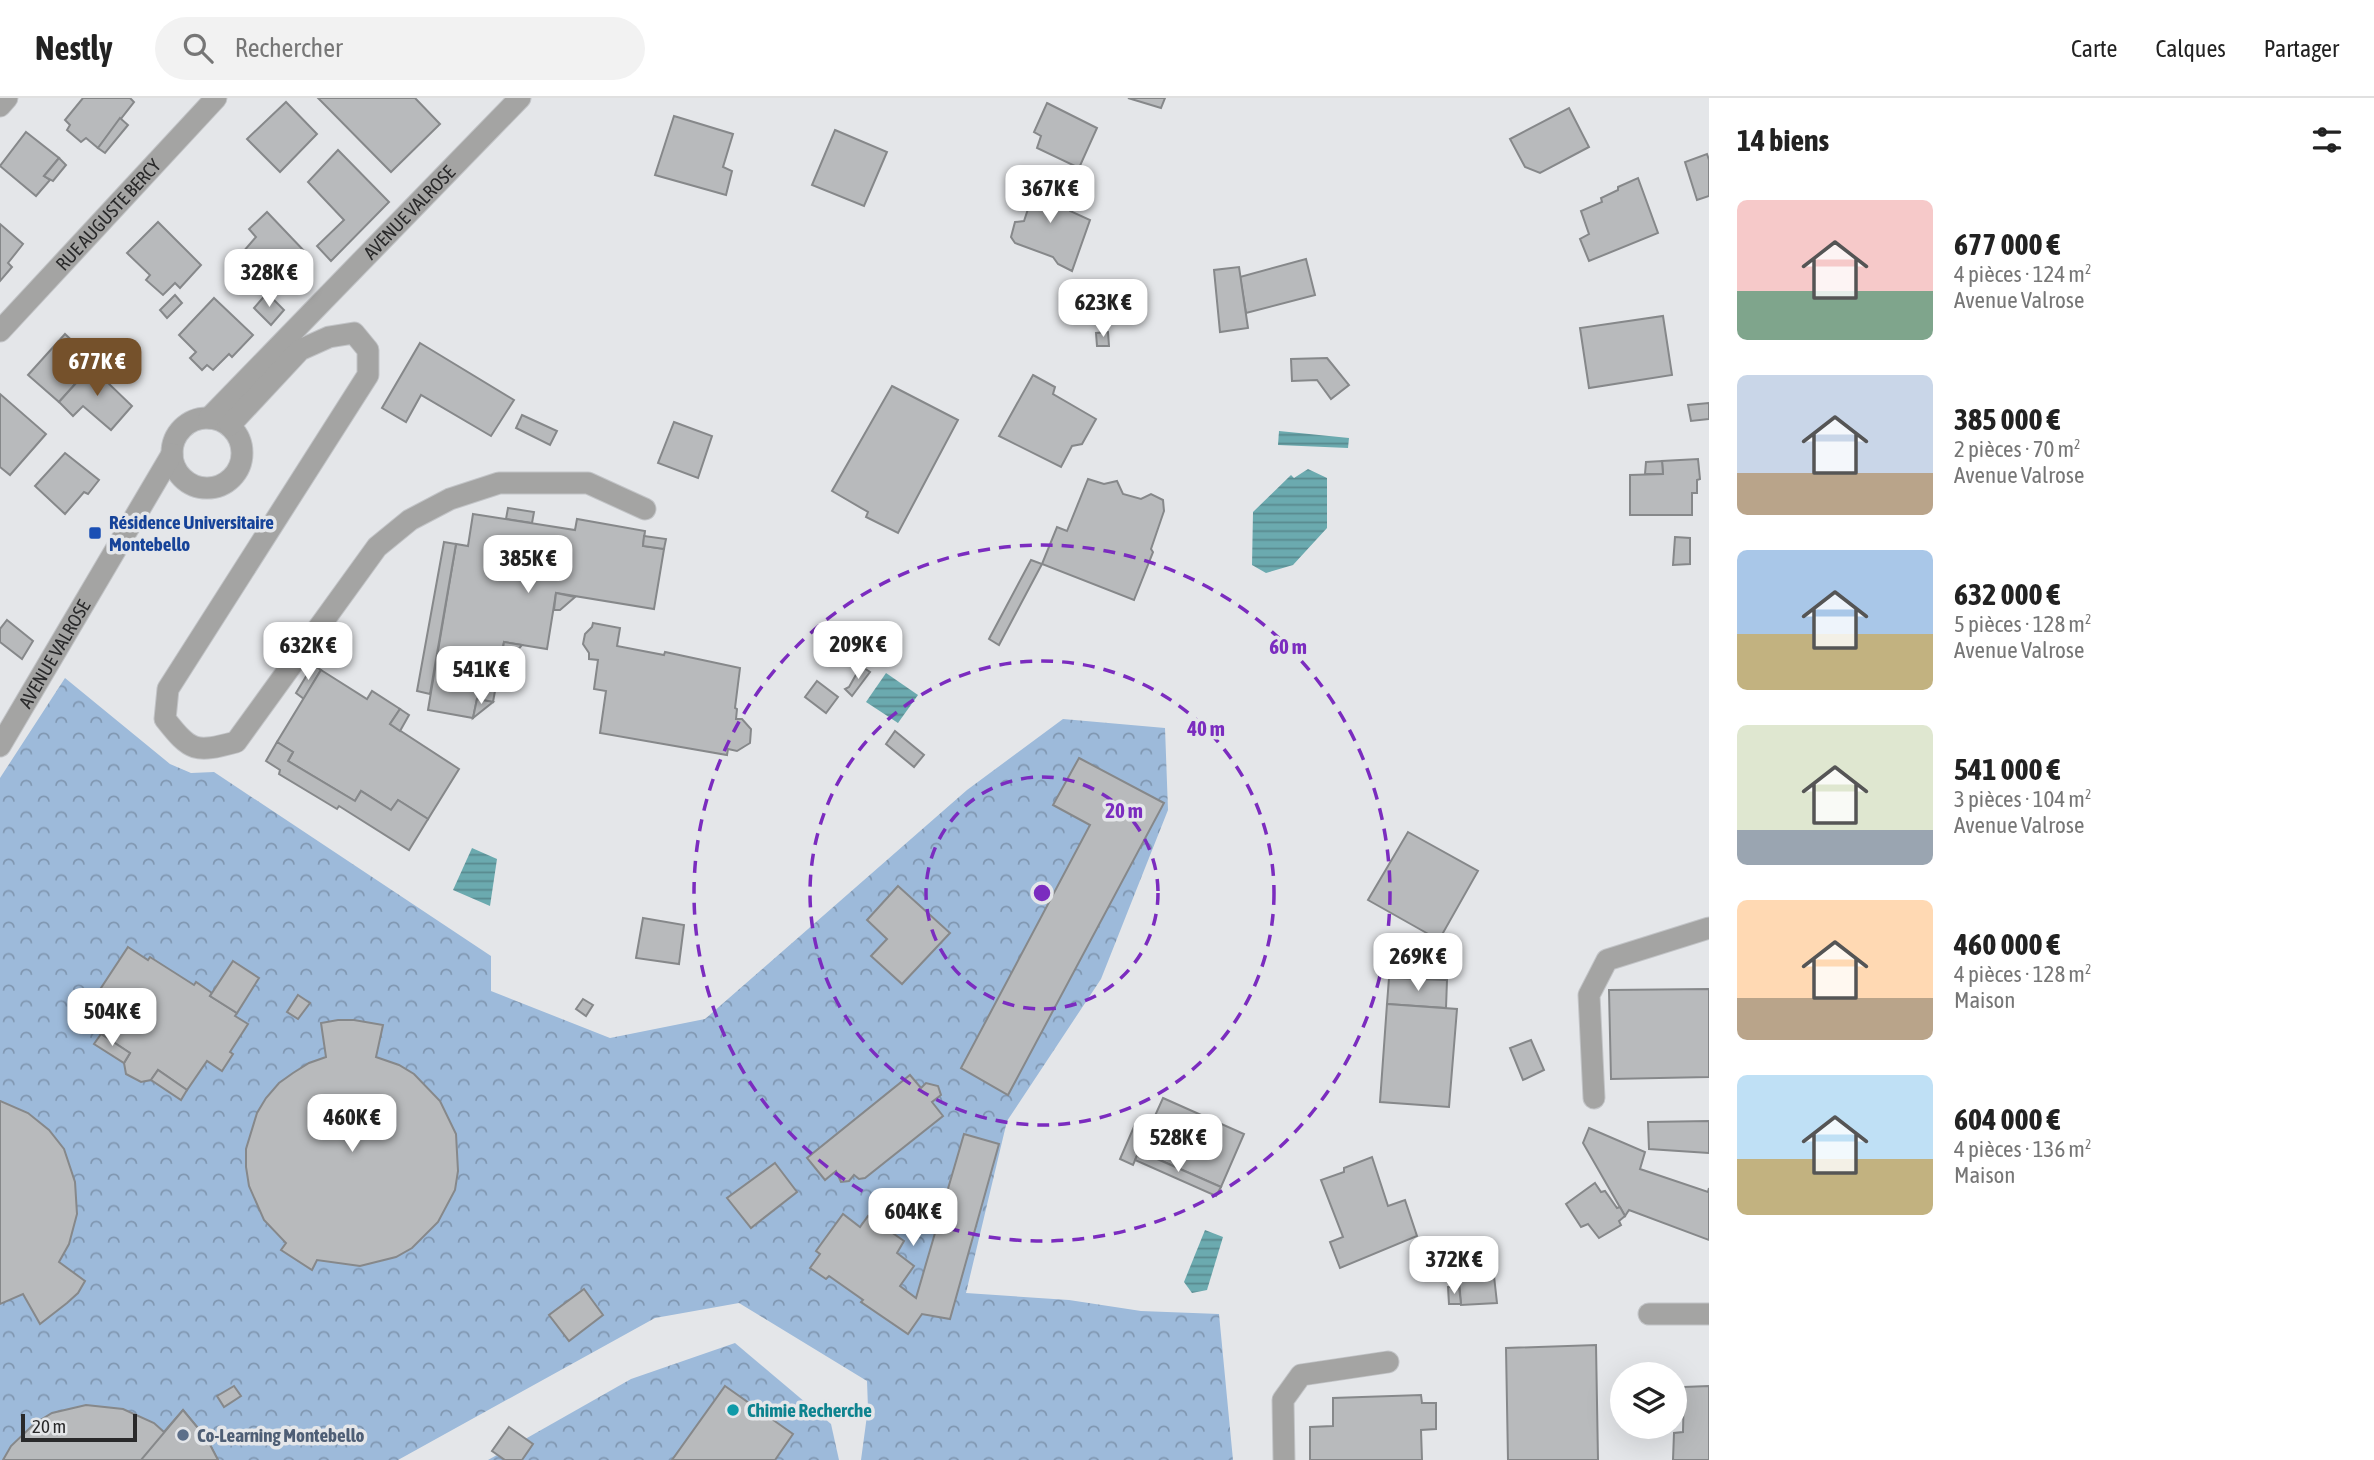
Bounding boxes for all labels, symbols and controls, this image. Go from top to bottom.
search box [155,17,645,80]
text: Nestly [35,29,113,67]
icon: search [179,29,217,67]
text: Rechercher [235,33,343,63]
text: Carte [2071,35,2117,62]
text: Calques [2155,35,2226,62]
text: Partager [2264,35,2339,62]
icon: filters [2308,121,2346,159]
text: 14 biens [1737,123,1829,157]
street label: RUE AUGUSTE BERCY [51,154,165,275]
street label: AVENUE VALROSE [359,161,459,263]
pin: 367K € [993,166,1107,225]
text: 367K € [1021,175,1079,201]
text: 677 000 € [1954,227,2060,261]
icon: home [1793,228,1877,312]
pin: 328K € [212,250,326,309]
text: 328K € [240,259,298,285]
text: 4 pièces · 124 m² [1954,261,2091,287]
pin: 623K € [1046,280,1160,339]
text: Avenue Valrose [1954,287,2084,313]
text: 623K € [1074,289,1132,315]
pin: 677K € [40,338,154,398]
text: 677K € [68,348,126,374]
text: 385 000 € [1954,402,2060,436]
icon: home [1793,403,1877,487]
text: 2 pièces · 70 m² [1954,436,2081,462]
text: Avenue Valrose [1954,462,2084,488]
place label: Résidence Universitaire Montebello [109,511,274,555]
marker: Résidence Universitaire Montebello [87,525,103,541]
pin: 385K € [471,536,585,595]
text: 385K € [499,545,557,571]
text: 632 000 € [1954,577,2060,611]
icon: home [1793,578,1877,662]
street label: AVENUE VALROSE [14,596,95,712]
text: 5 pièces · 128 m² [1954,611,2091,637]
pin: 632K € [251,622,365,682]
pin: 209K € [801,622,915,681]
text: 209K € [829,631,887,657]
text: 632K € [279,632,337,658]
text: 60 m [1269,634,1307,658]
text: Avenue Valrose [1954,637,2084,663]
pin: 541K € [424,646,538,706]
text: 541K € [452,656,510,682]
text: 40 m [1186,716,1225,740]
text: 541 000 € [1954,752,2060,786]
icon: home [1793,753,1877,837]
text: 3 pièces · 104 m² [1954,786,2091,812]
text: 20 m [1105,798,1143,822]
text: Avenue Valrose [1954,812,2084,838]
centre of rings [1030,881,1054,905]
text: 460 000 € [1954,927,2060,961]
icon: home [1793,928,1877,1012]
pin: 269K € [1361,934,1475,993]
text: 269K € [1389,943,1447,969]
text: 4 pièces · 128 m² [1954,961,2091,987]
text: Maison [1954,987,2015,1013]
pin: 504K € [55,988,169,1048]
text: 504K € [83,998,141,1024]
pin: 460K € [295,1094,409,1154]
text: 604 000 € [1954,1102,2060,1136]
icon: home [1793,1103,1877,1187]
text: 460K € [323,1104,381,1130]
pin: 528K € [1121,1114,1235,1174]
text: 528K € [1149,1124,1207,1150]
text: 4 pièces · 136 m² [1954,1136,2091,1162]
text: Maison [1954,1162,2015,1188]
pin: 604K € [856,1188,970,1248]
text: 604K € [884,1198,942,1224]
pin: 372K € [1397,1236,1511,1296]
text: 372K € [1425,1246,1483,1272]
map controls [1610,1362,1687,1439]
button: layers [1610,1362,1687,1439]
place label: Chimie Recherche [747,1399,872,1421]
marker: Chimie Recherche [725,1402,741,1418]
scale bar [21,1411,136,1443]
text: 20 m [32,1415,66,1437]
place label: Co-Learning Montebello [197,1424,365,1446]
marker: Co-Learning Montebello [175,1427,191,1443]

